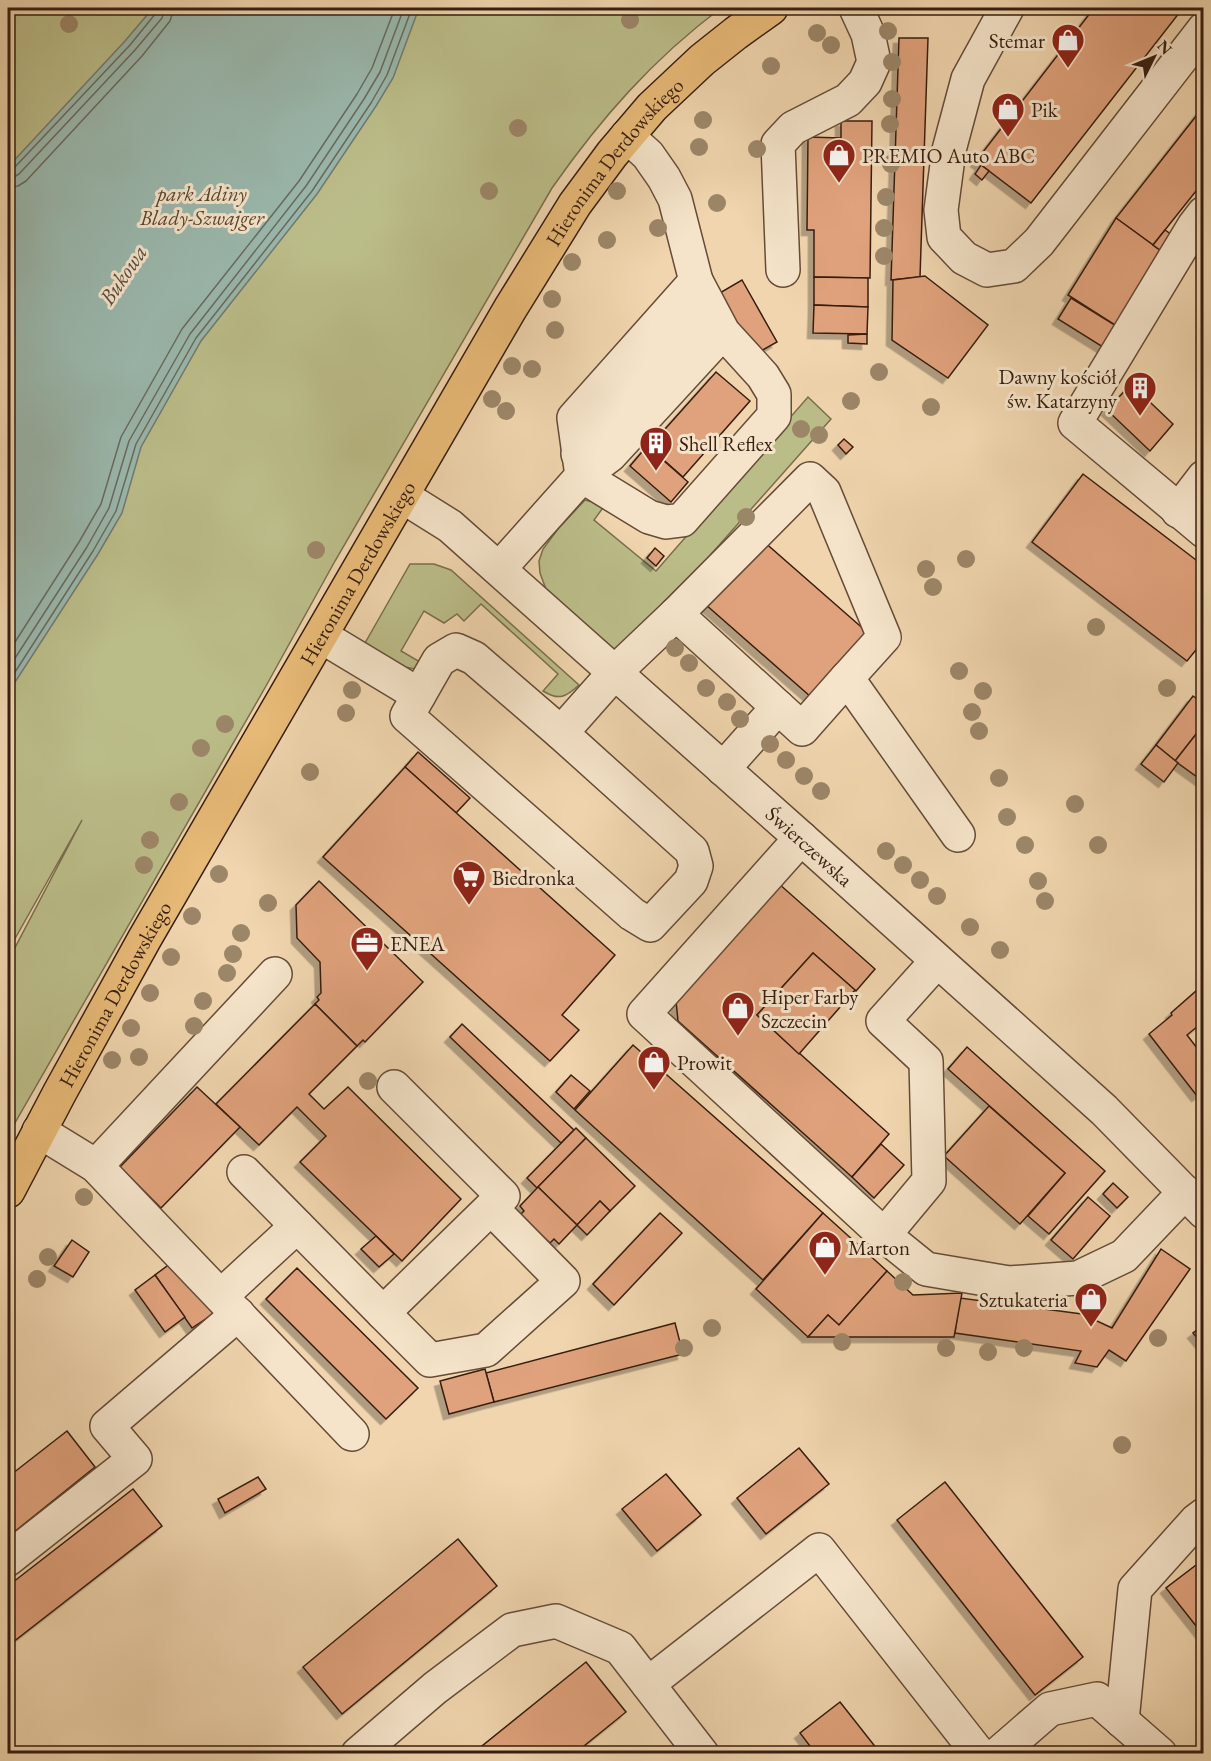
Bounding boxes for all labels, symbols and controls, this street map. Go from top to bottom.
shop icon: Stemar [1050,22,1086,69]
place label: Stemar [989,27,1045,54]
north arrow [1124,27,1184,87]
text: N [1153,35,1177,59]
street label: Hieronima Derdowskiego [539,71,689,251]
shop icon: Pik [990,91,1026,138]
place label: Pik [1031,96,1059,123]
shop icon: PREMIO Auto ABC [821,137,857,184]
place label: PREMIO Auto ABC [862,142,1035,169]
park label: park Adiny Blady-Szwajger [139,180,265,231]
water label: Bukowa [92,239,154,311]
place label: Dawny kościół św. Katarzyny [998,363,1118,414]
building icon: Dawny kościół św. Katarzyny [1122,370,1158,417]
building icon: Shell Reflex [638,425,674,472]
place label: Shell Reflex [679,430,773,457]
street label: Hieronima Derdowskiego [293,476,421,670]
street label: Świerczewska [760,800,859,892]
supermarket icon: Biedronka [451,859,487,906]
place label: Biedronka [492,864,575,891]
street label: Hieronima Derdowskiego [52,896,177,1092]
office icon: ENEA [349,925,385,972]
place label: ENEA [390,930,445,957]
place label: Hiper Farby Szczecin [761,983,859,1034]
shop icon: Hiper Farby Szczecin [720,990,756,1037]
shop icon: Prowit [636,1044,672,1091]
place label: Prowit [677,1049,732,1076]
shop icon: Marton [807,1229,843,1276]
place label: Marton [848,1234,910,1261]
shop icon: Sztukateria [1073,1281,1109,1328]
place label: Sztukateria [979,1286,1069,1313]

